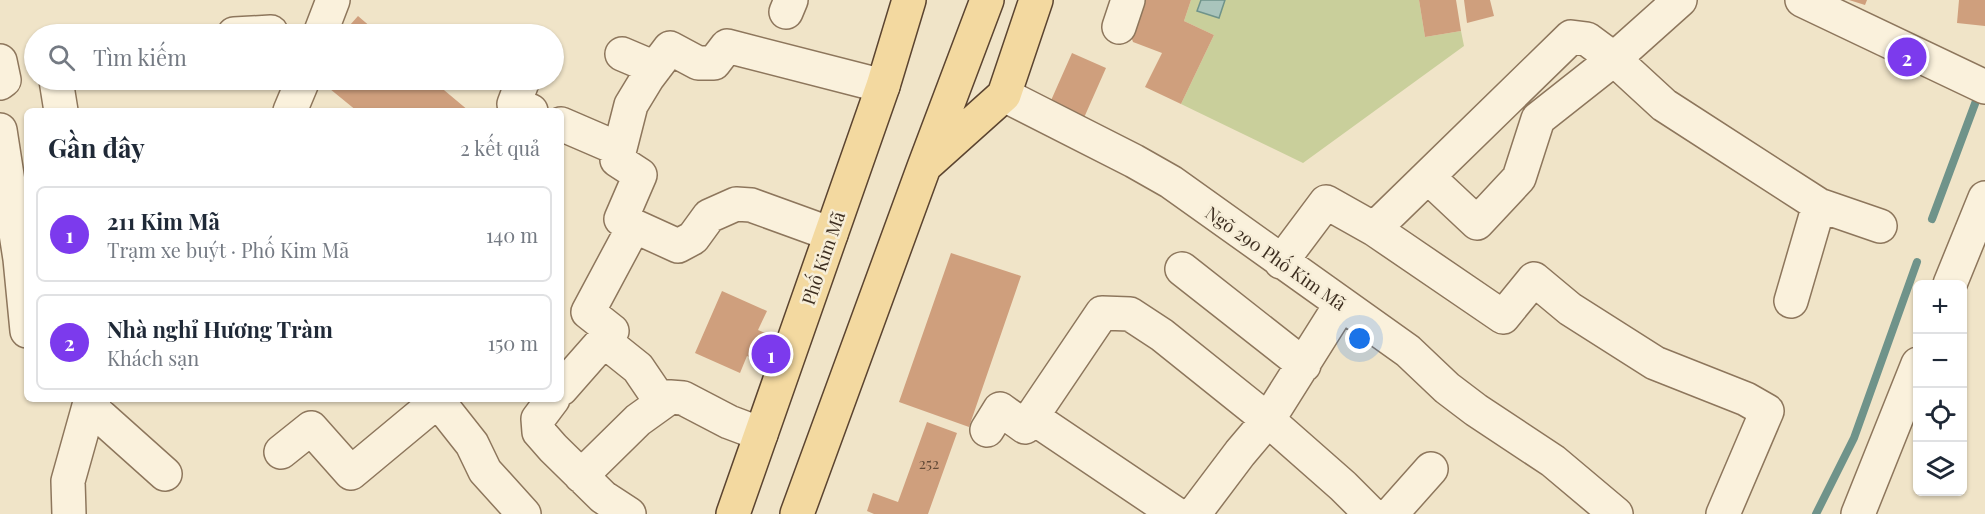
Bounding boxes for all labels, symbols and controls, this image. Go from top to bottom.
search box [24,24,564,90]
pin: 2 [1888,34,1926,80]
icon: search [45,41,78,74]
text: Tìm kiếm [93,42,187,72]
text: Gần đây [48,130,145,165]
text: 2 kết quả [460,134,540,161]
street label: Ngõ 290 Phố Kim Mã [1201,199,1352,316]
text: 211 Kim Mã [107,206,220,236]
street label: Phố Kim Mã [794,207,850,308]
text: 1 [66,221,73,248]
text: 140 m [486,221,538,248]
text: Trạm xe buýt · Phố Kim Mã [107,236,349,263]
map controls [1913,280,1967,496]
button: + [1913,280,1967,334]
text: Nhà nghỉ Hương Tràm [107,314,333,344]
your location [1345,324,1374,353]
text: 2 [64,329,75,356]
text: 150 m [488,329,538,356]
pin: 1 [752,332,790,376]
button: − [1913,334,1967,388]
text: Khách sạn [107,344,199,371]
button: locate [1913,388,1967,442]
button: layers [1913,442,1967,496]
house number: 252 [919,453,939,473]

